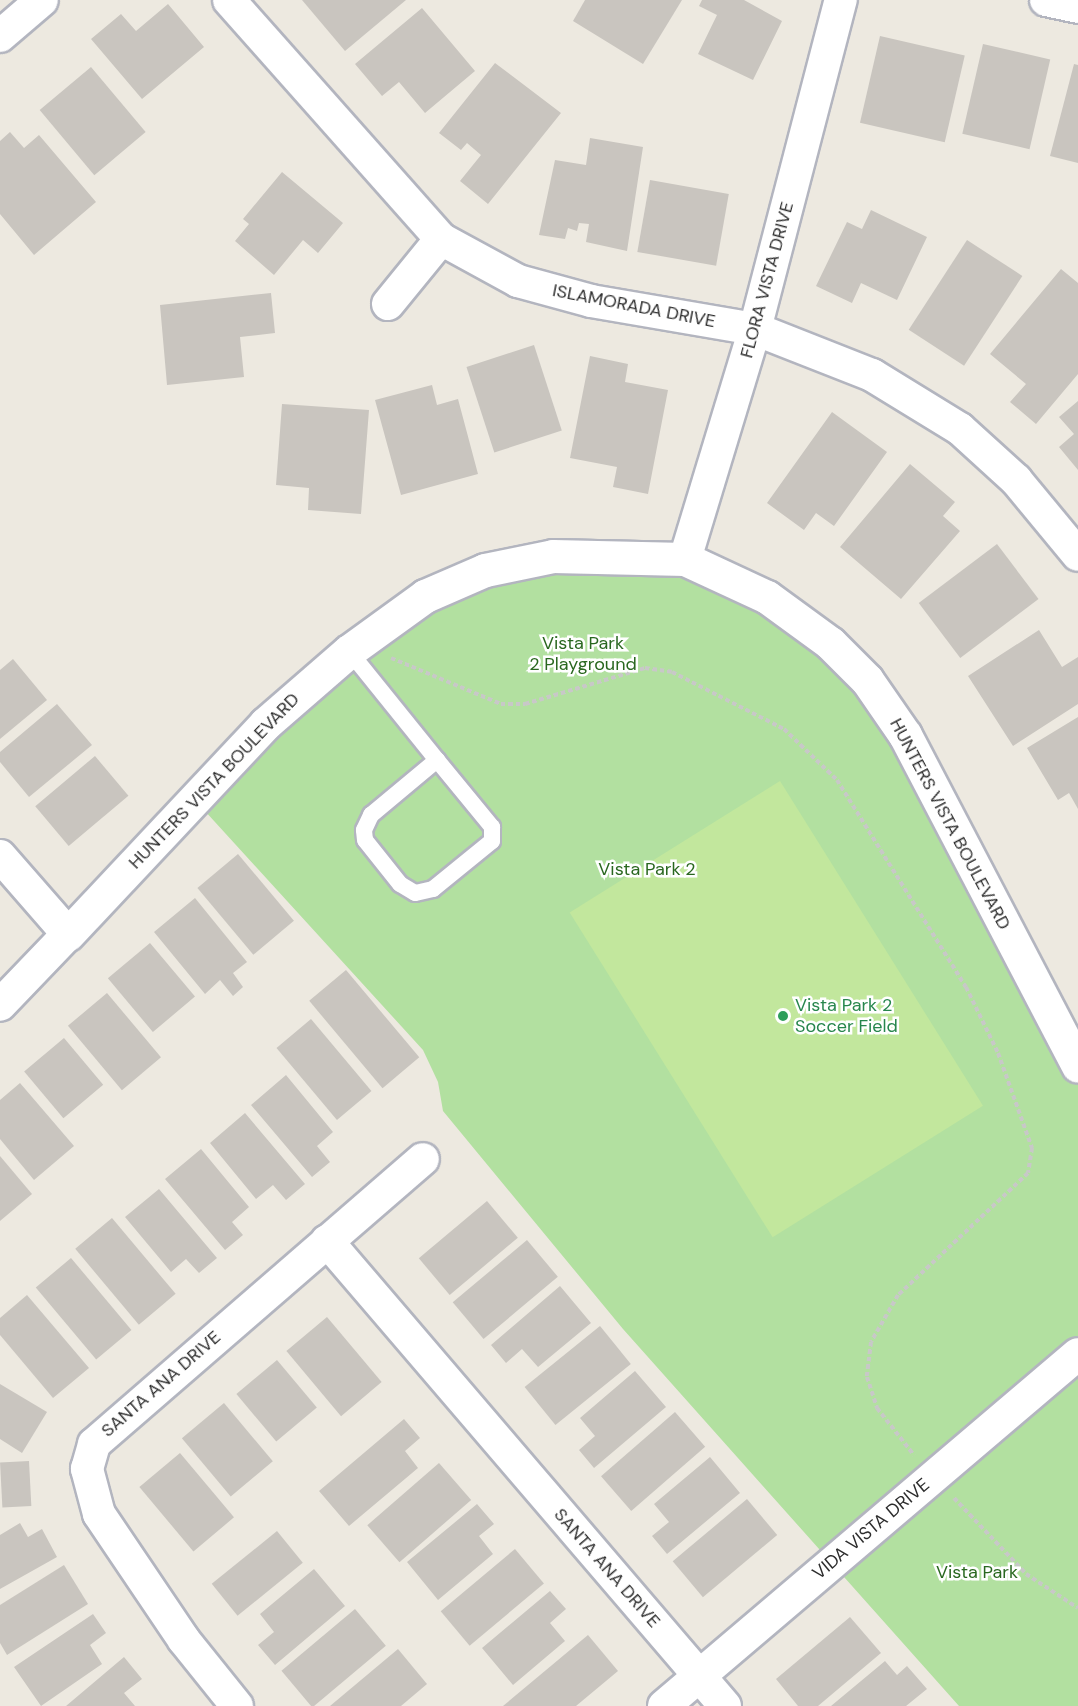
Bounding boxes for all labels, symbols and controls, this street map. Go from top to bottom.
street label: FLORA VISTA DRIVE [736,200,798,360]
street label: ISLAMORADA DRIVE [551,280,717,332]
park label: Vista Park 2 Playground [529,633,637,676]
street label: HUNTERS VISTA BOULEVARD [124,689,304,873]
street label: HUNTERS VISTA BOULEVARD [885,715,1015,933]
park label: Vista Park 2 [598,858,696,880]
place label: Vista Park 2 Soccer Field [795,995,898,1038]
marker: Vista Park 2 Soccer Field [776,1009,790,1023]
street label: SANTA ANA DRIVE [97,1326,225,1442]
street label: VIDA VISTA DRIVE [808,1474,934,1584]
street label: SANTA ANA DRIVE [549,1504,665,1632]
park label: Vista Park [936,1561,1018,1583]

